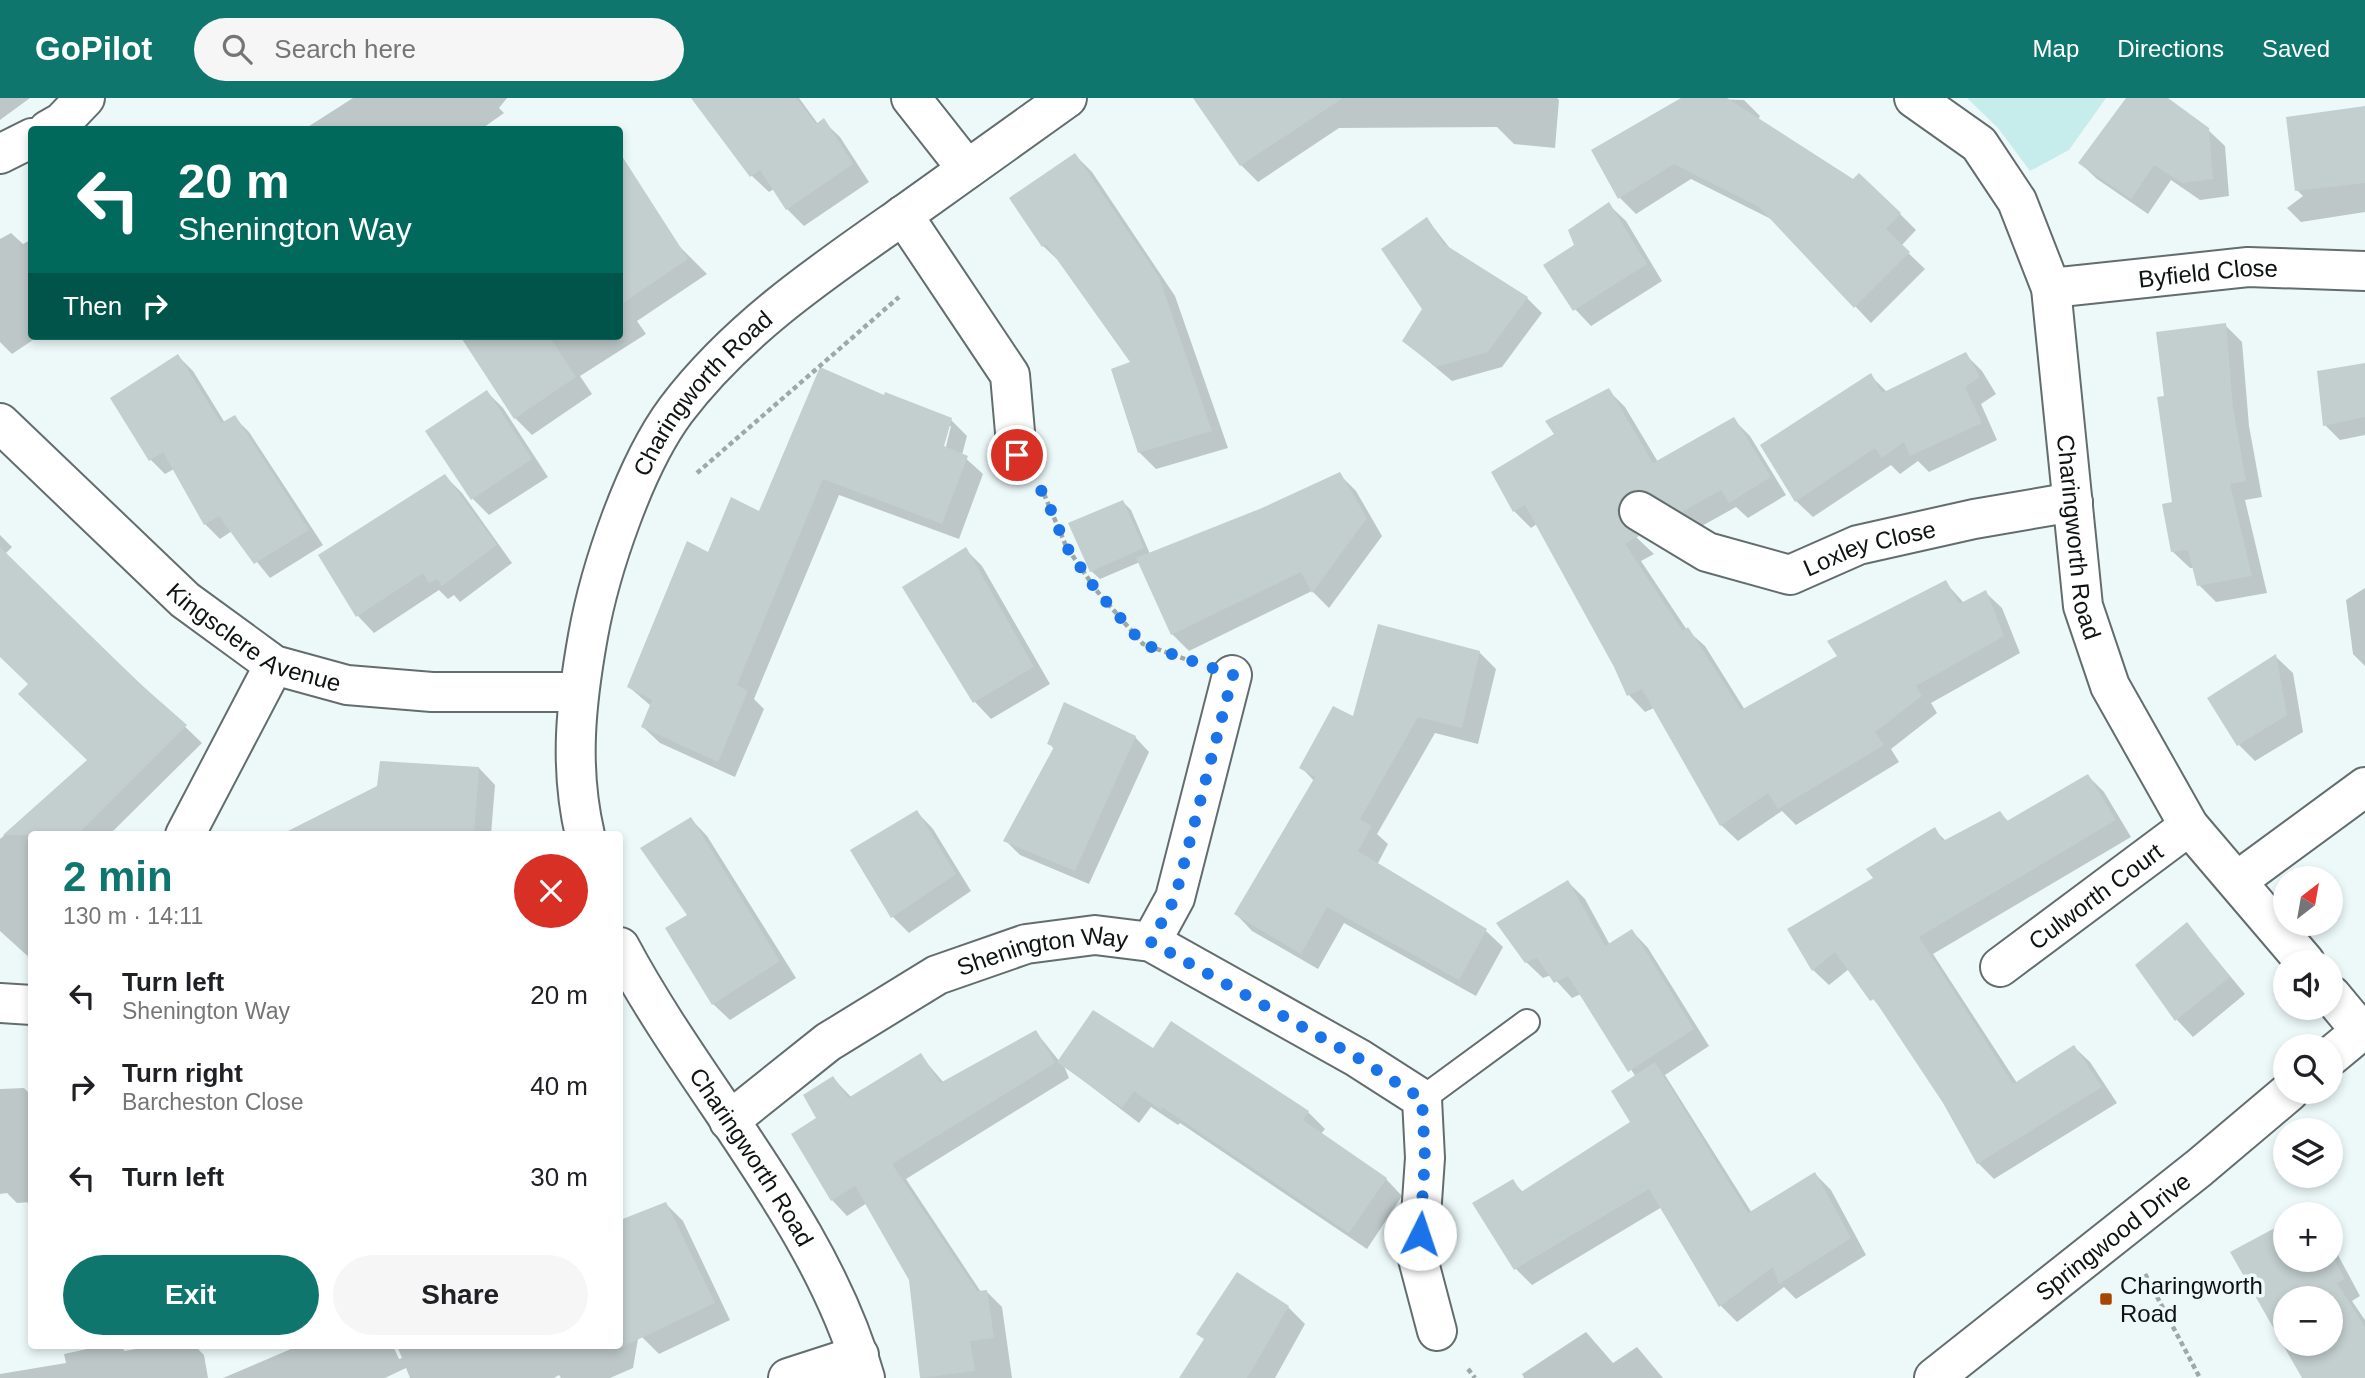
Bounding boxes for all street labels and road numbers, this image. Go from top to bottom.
street label: Byfield Close [2137,253,2278,292]
street label: Charingworth Road [627,305,777,480]
street label: Charingworth Road [2052,433,2107,643]
street label: Loxley Close [1799,515,1938,581]
street label: Kingsclere Avenue [162,577,344,696]
street label: Culworth Court [2023,837,2168,955]
street label: Shenington Way [953,920,1130,981]
street label: Charingworth Road [685,1062,820,1251]
street label: Springwood Drive [2030,1167,2195,1306]

